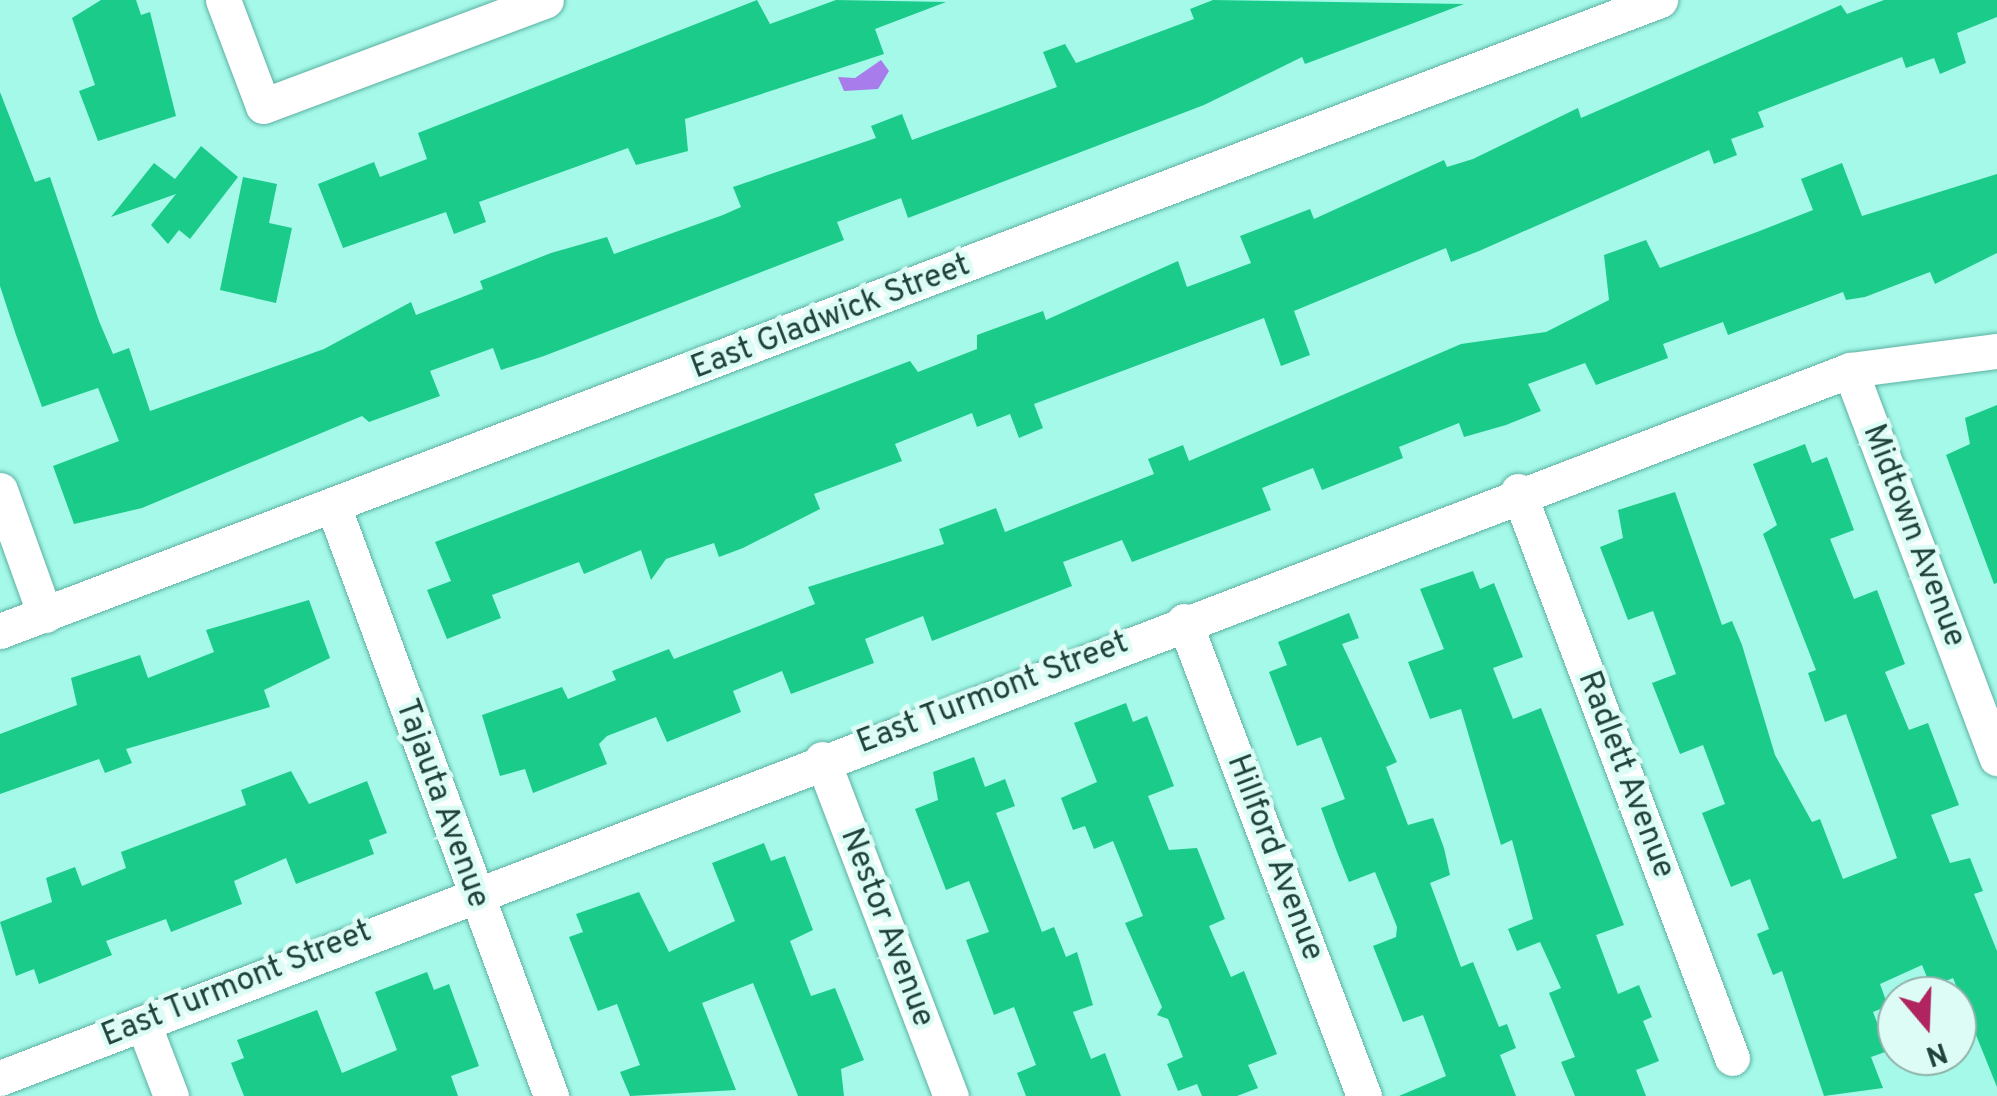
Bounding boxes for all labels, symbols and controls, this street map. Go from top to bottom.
street label: East Gladwick Street [686,247,976,389]
street label: Midtown Avenue [1853,419,1973,653]
street label: East Turmont Street [851,624,1135,764]
street label: Radlett Avenue [1568,666,1682,884]
street label: Tajauta Avenue [385,694,497,914]
street label: Hillford Avenue [1217,749,1331,967]
street label: Nestor Avenue [830,823,942,1033]
street label: East Turmont Street [96,913,378,1057]
north arrow [1877,976,1977,1076]
text: N [1921,1032,1951,1073]

